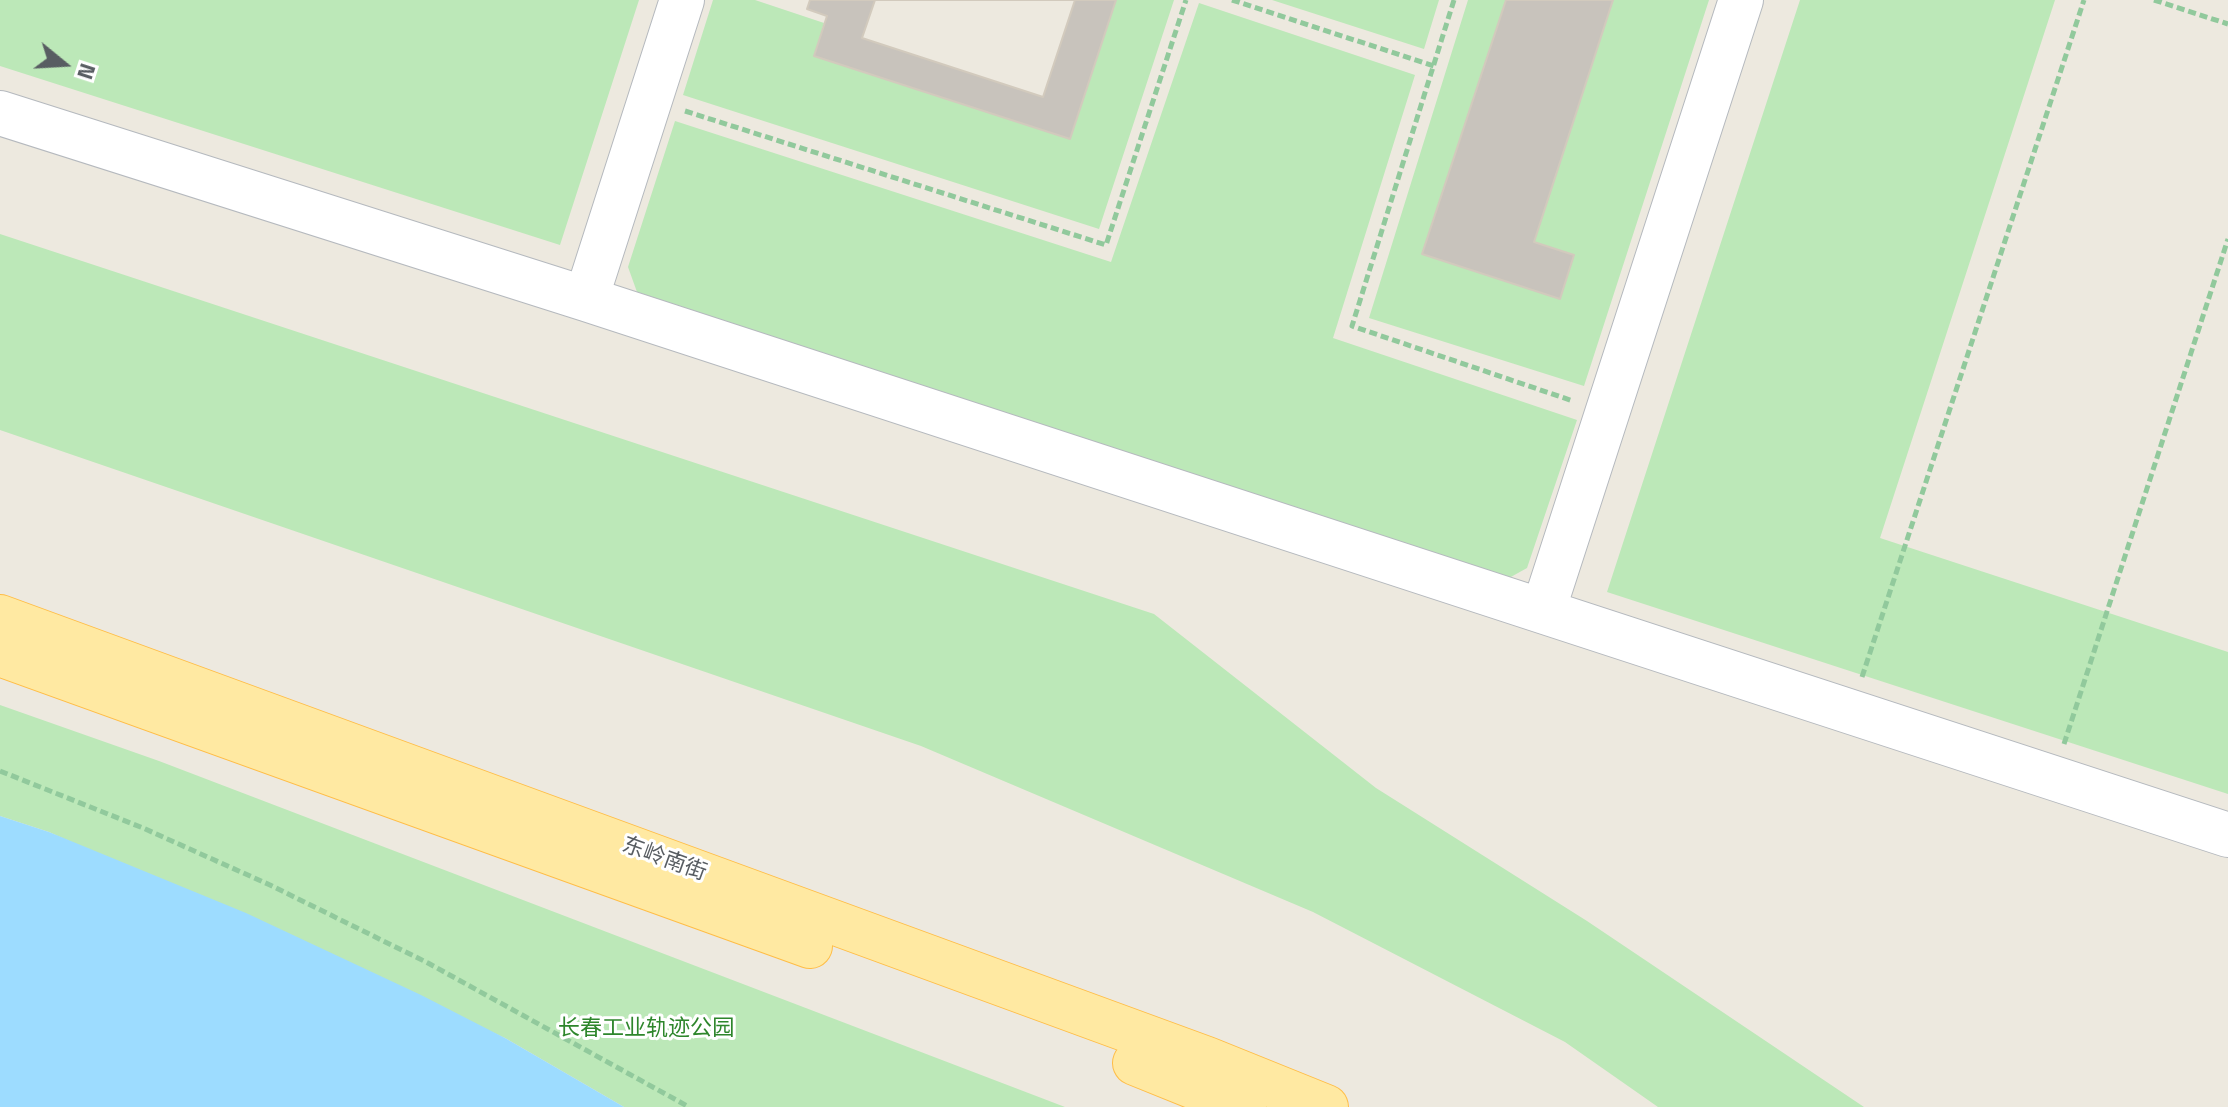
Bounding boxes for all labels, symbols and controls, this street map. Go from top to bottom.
north arrow [24,24,104,104]
text: N [68,59,105,84]
street label: 东岭南街 [618,833,710,887]
park label: 长春工业轨迹公园 [558,1017,734,1043]

